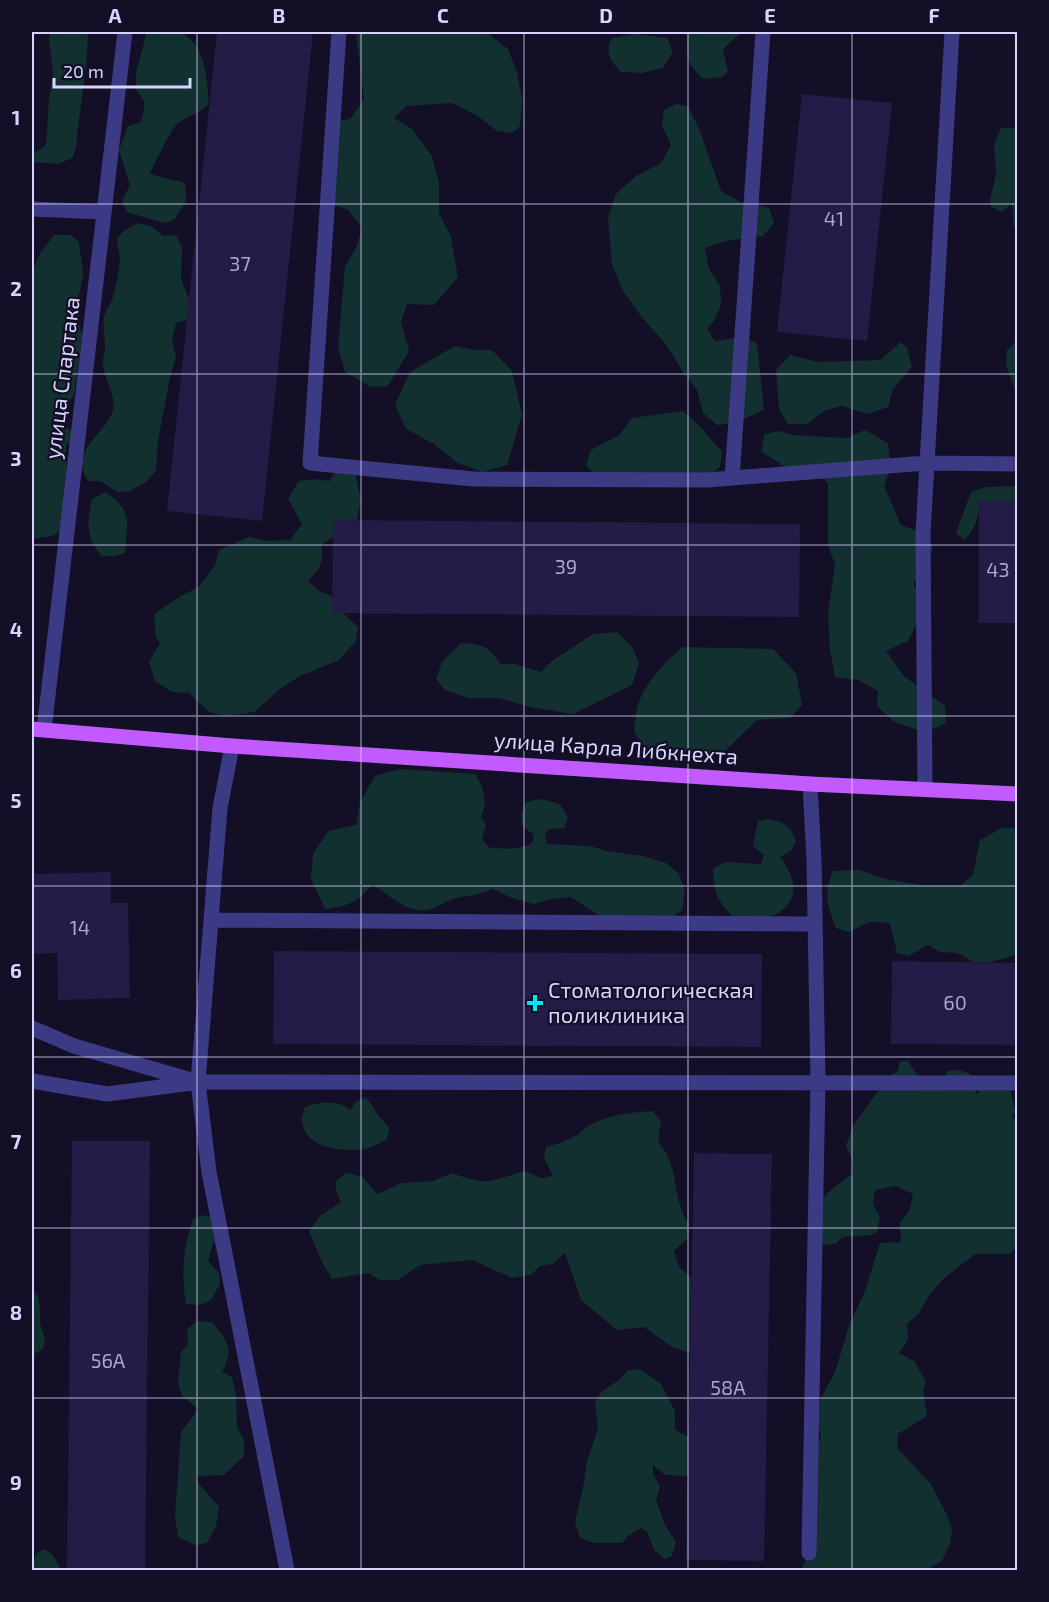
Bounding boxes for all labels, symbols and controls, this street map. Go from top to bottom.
text: A [108,3,122,27]
text: B [273,3,285,27]
text: C [437,3,449,27]
text: D [599,3,613,27]
text: E [764,3,776,27]
text: F [928,3,940,27]
scale bar [54,51,190,89]
text: 20 m [63,60,104,82]
text: 1 [12,105,20,129]
house number: 41 [824,206,844,230]
house number: 37 [229,251,251,275]
text: 2 [10,276,22,300]
street label: улица Спартака [38,295,85,461]
text: 3 [10,446,22,470]
house number: 39 [555,554,577,578]
house number: 43 [986,557,1010,581]
text: 4 [10,617,23,641]
street label: улица Карла Либкнехта [493,726,739,769]
text: 5 [10,788,22,812]
house number: 14 [70,915,90,939]
text: 6 [10,958,22,982]
place label: Стоматологическая поликлиника [548,976,754,1027]
house number: 60 [943,990,967,1014]
marker: Стоматологическая поликлиника [526,994,544,1012]
text: 7 [11,1129,22,1153]
text: 8 [10,1300,22,1324]
house number: 56А [91,1348,126,1372]
house number: 58А [710,1375,746,1399]
text: 9 [10,1470,22,1494]

